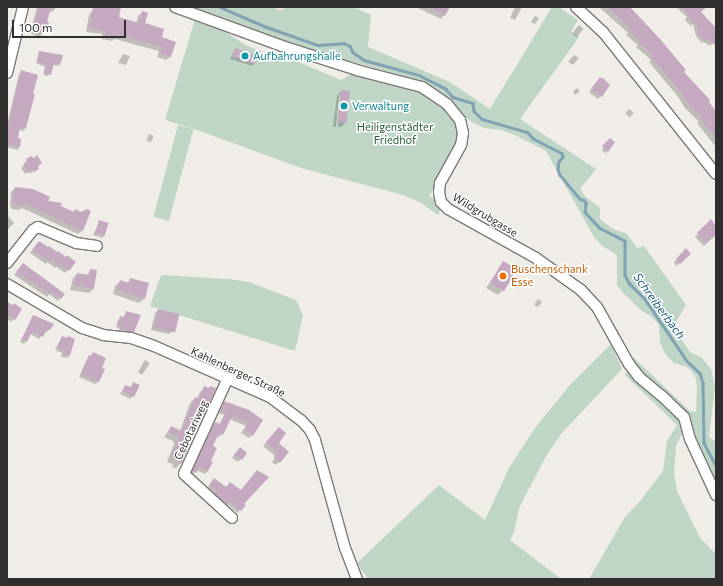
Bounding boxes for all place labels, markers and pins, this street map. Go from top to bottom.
place label: Aufbahrungshalle [253,49,341,63]
marker: Aufbahrungshalle [240,51,250,61]
place label: Verwaltung [352,99,409,113]
marker: Verwaltung [339,101,349,111]
place label: Buschenschank Esse [511,263,588,289]
marker: Buschenschank Esse [498,271,508,281]

